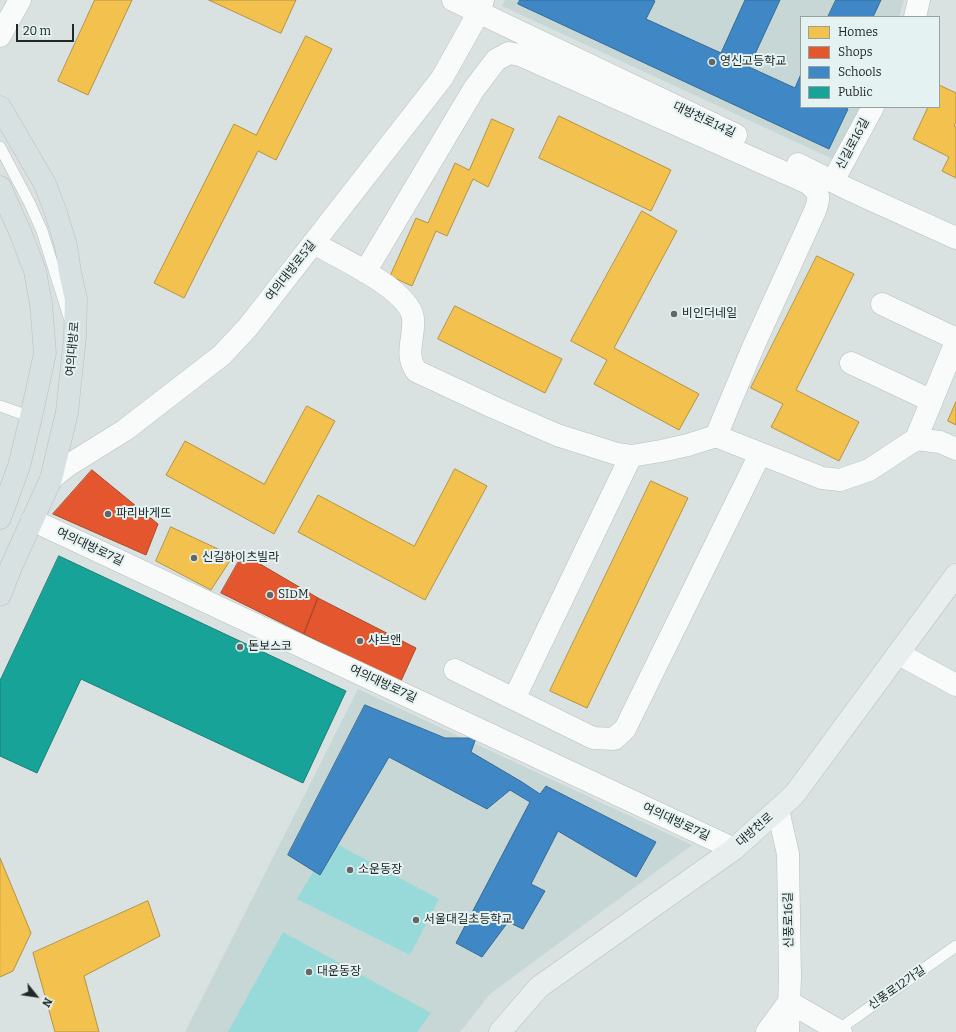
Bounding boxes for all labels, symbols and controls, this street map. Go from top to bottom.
scale bar [18,16,76,42]
legend [800,16,940,108]
text: 20 m [23,24,51,38]
text: Homes [838,25,878,39]
text: Shops [838,45,872,59]
place label: 영신고등학교 [720,55,786,69]
marker: 영신고등학교 [707,57,717,67]
text: Schools [838,65,881,79]
text: Public [838,85,873,99]
street label: 대방천로14길 [671,99,737,141]
street label: 신길로16길 [833,116,873,172]
street label: 여의대방로5길 [263,238,319,304]
place label: 비인더네일 [682,307,737,321]
marker: 비인더네일 [669,309,679,319]
street label: 여의대방로 [63,321,83,377]
place label: 파리바게뜨 [116,507,171,521]
marker: 파리바게뜨 [103,509,113,519]
street label: 여의대방로7길 [54,525,126,569]
place label: 신길하이츠빌라 [202,551,279,565]
marker: 신길하이츠빌라 [189,553,199,563]
place label: SIDM [278,588,309,602]
marker: SIDM [265,590,275,600]
place label: 샤브앤 [368,634,401,648]
marker: 샤브앤 [355,636,365,646]
place label: 돈보스코 [248,640,292,654]
marker: 돈보스코 [235,642,245,652]
street label: 여의대방로7길 [347,662,419,706]
street label: 여의대방로7길 [640,800,712,844]
street label: 대방천로 [734,810,776,850]
place label: 소운동장 [358,863,402,877]
marker: 소운동장 [345,865,355,875]
street label: 신풍로16길 [781,892,797,948]
place label: 서울대길초등학교 [424,913,512,927]
marker: 서울대길초등학교 [411,915,421,925]
street label: 신풍로12가길 [866,963,928,1013]
place label: 대운동장 [317,965,361,979]
marker: 대운동장 [304,967,314,977]
north arrow [16,976,56,1016]
text: N [39,995,55,1009]

